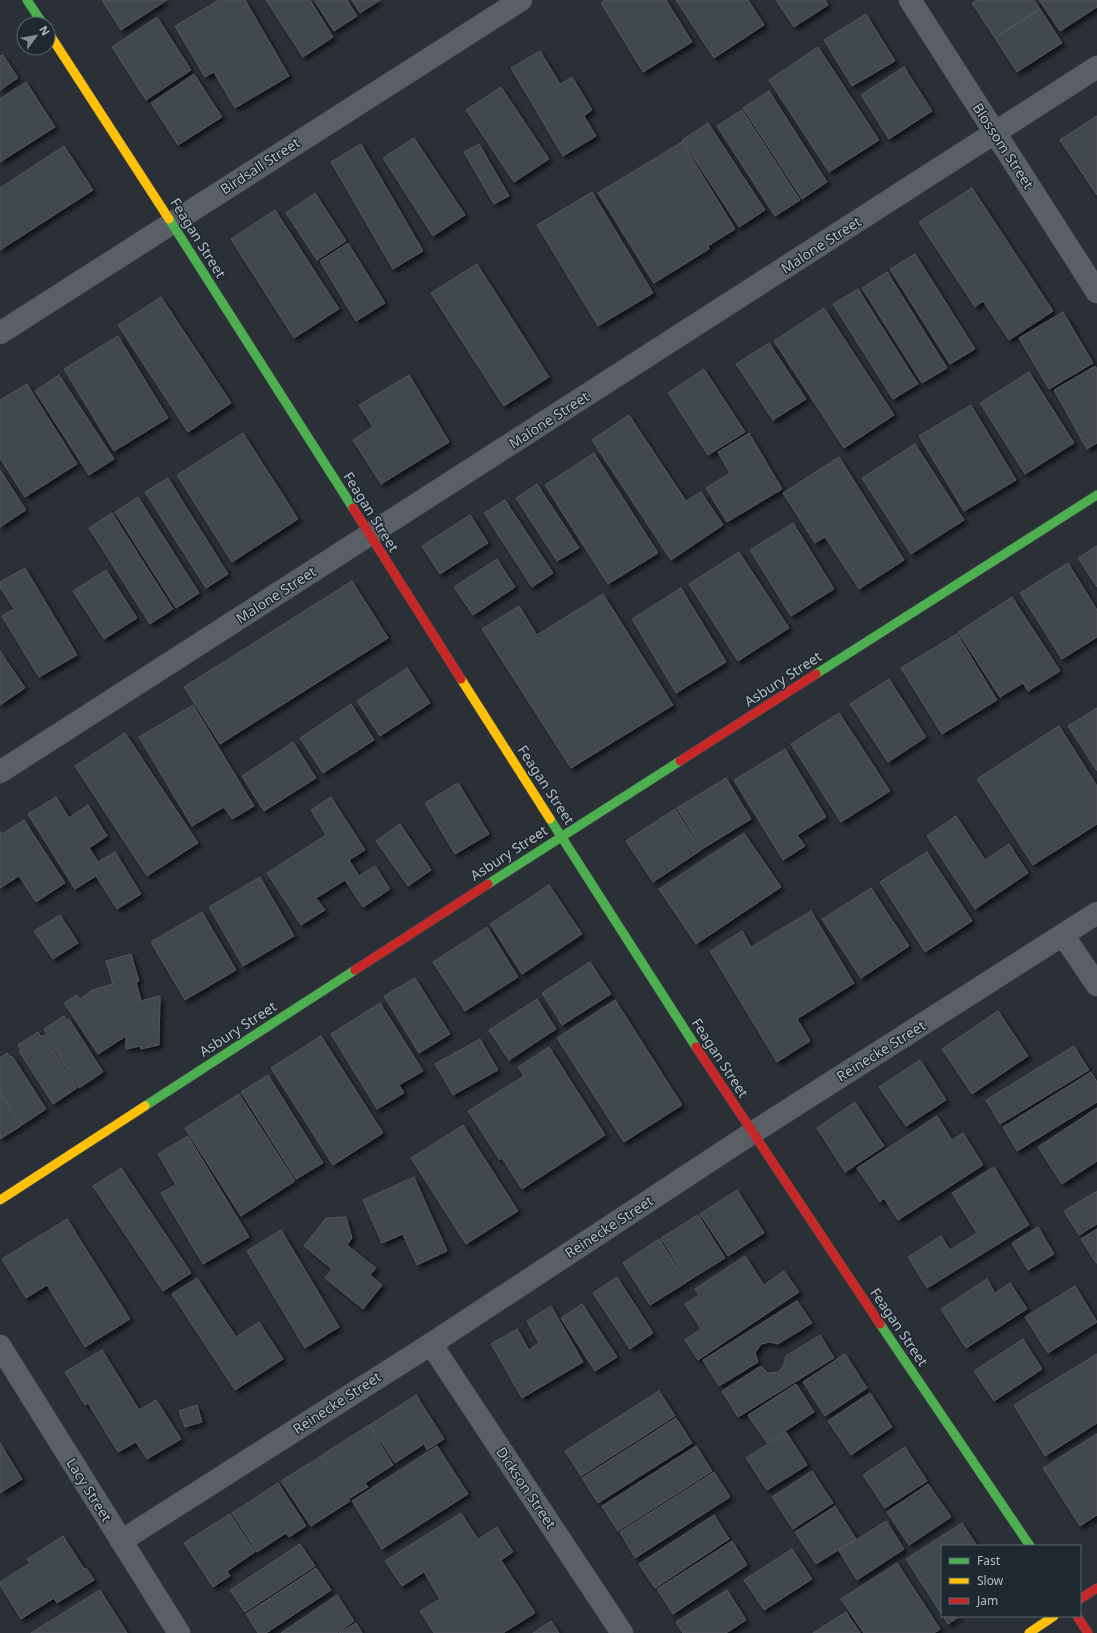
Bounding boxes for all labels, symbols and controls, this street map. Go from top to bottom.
north arrow [16,16,56,56]
text: N [36,23,54,38]
street label: Blossom Street [969,99,1038,192]
street label: Birdsall Street [216,133,303,198]
street label: Feagan Street [166,194,231,281]
street label: Malone Street [777,212,864,278]
street label: Malone Street [505,387,592,453]
street label: Feagan Street [339,468,404,555]
street label: Malone Street [232,562,319,628]
street label: Asbury Street [740,646,825,711]
street label: Feagan Street [514,741,579,828]
street label: Asbury Street [466,820,551,885]
street label: Asbury Street [195,996,280,1061]
street label: Feagan Street [688,1014,753,1101]
street label: Reinecke Street [833,1016,929,1086]
street label: Reinecke Street [561,1191,657,1262]
street label: Feagan Street [866,1284,933,1370]
street label: Reinecke Street [289,1367,385,1438]
street label: Dickson Street [492,1443,561,1532]
street label: Lacy Street [62,1454,116,1525]
legend [941,1545,1081,1617]
text: Fast [977,1552,1001,1569]
text: Slow [977,1572,1004,1589]
text: Jam [976,1592,998,1609]

